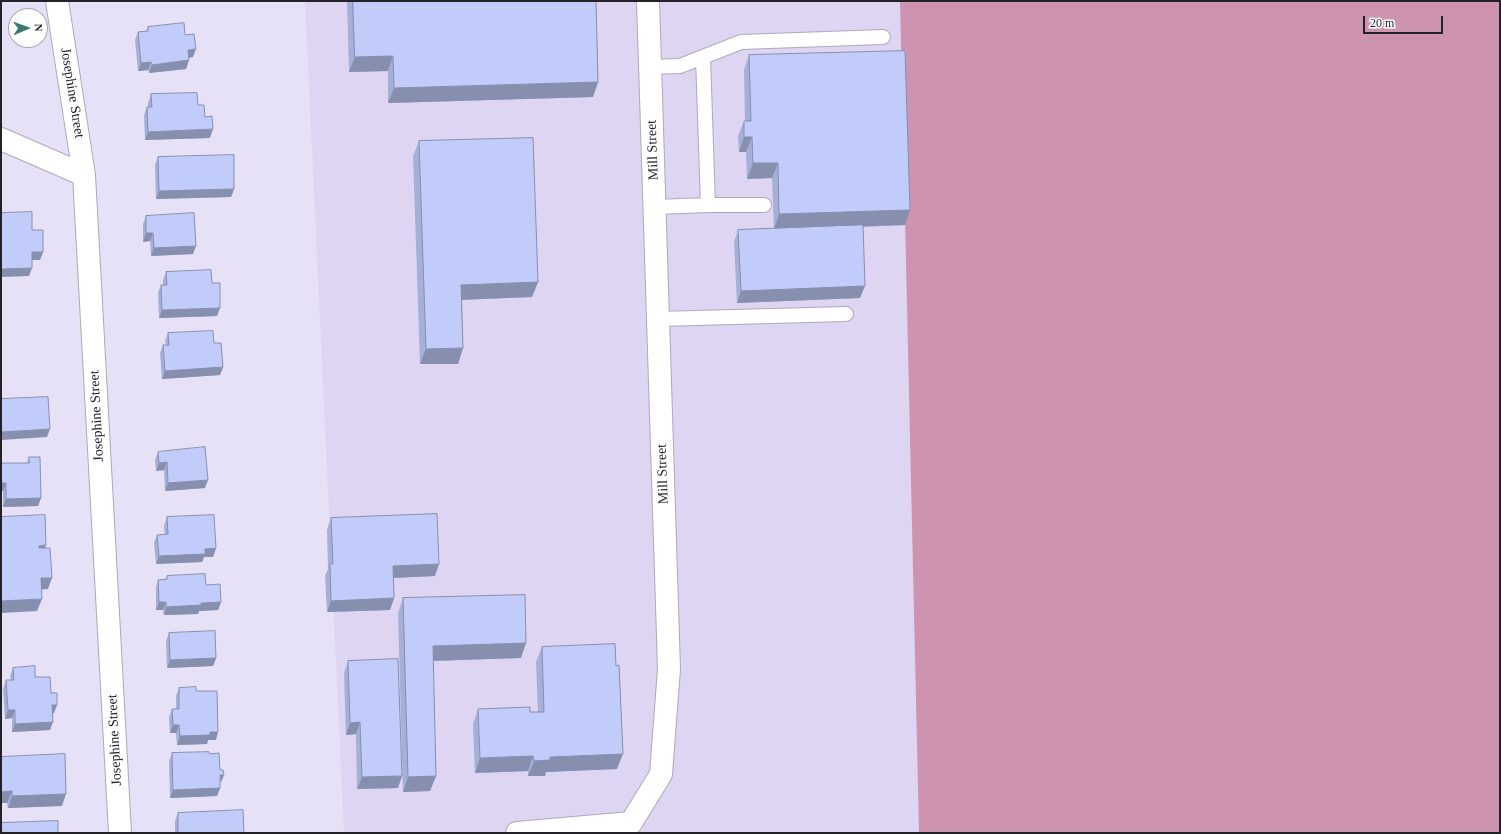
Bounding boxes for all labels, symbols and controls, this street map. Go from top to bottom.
north arrow [8,8,48,48]
scale bar [1365,8,1445,34]
text: 20 m [1370,16,1394,30]
text: N [33,23,45,32]
street label: Josephine Street [57,47,87,139]
street label: Mill Street [644,120,662,180]
street label: Josephine Street [86,370,108,462]
street label: Mill Street [654,444,672,504]
street label: Josephine Street [104,694,126,786]

